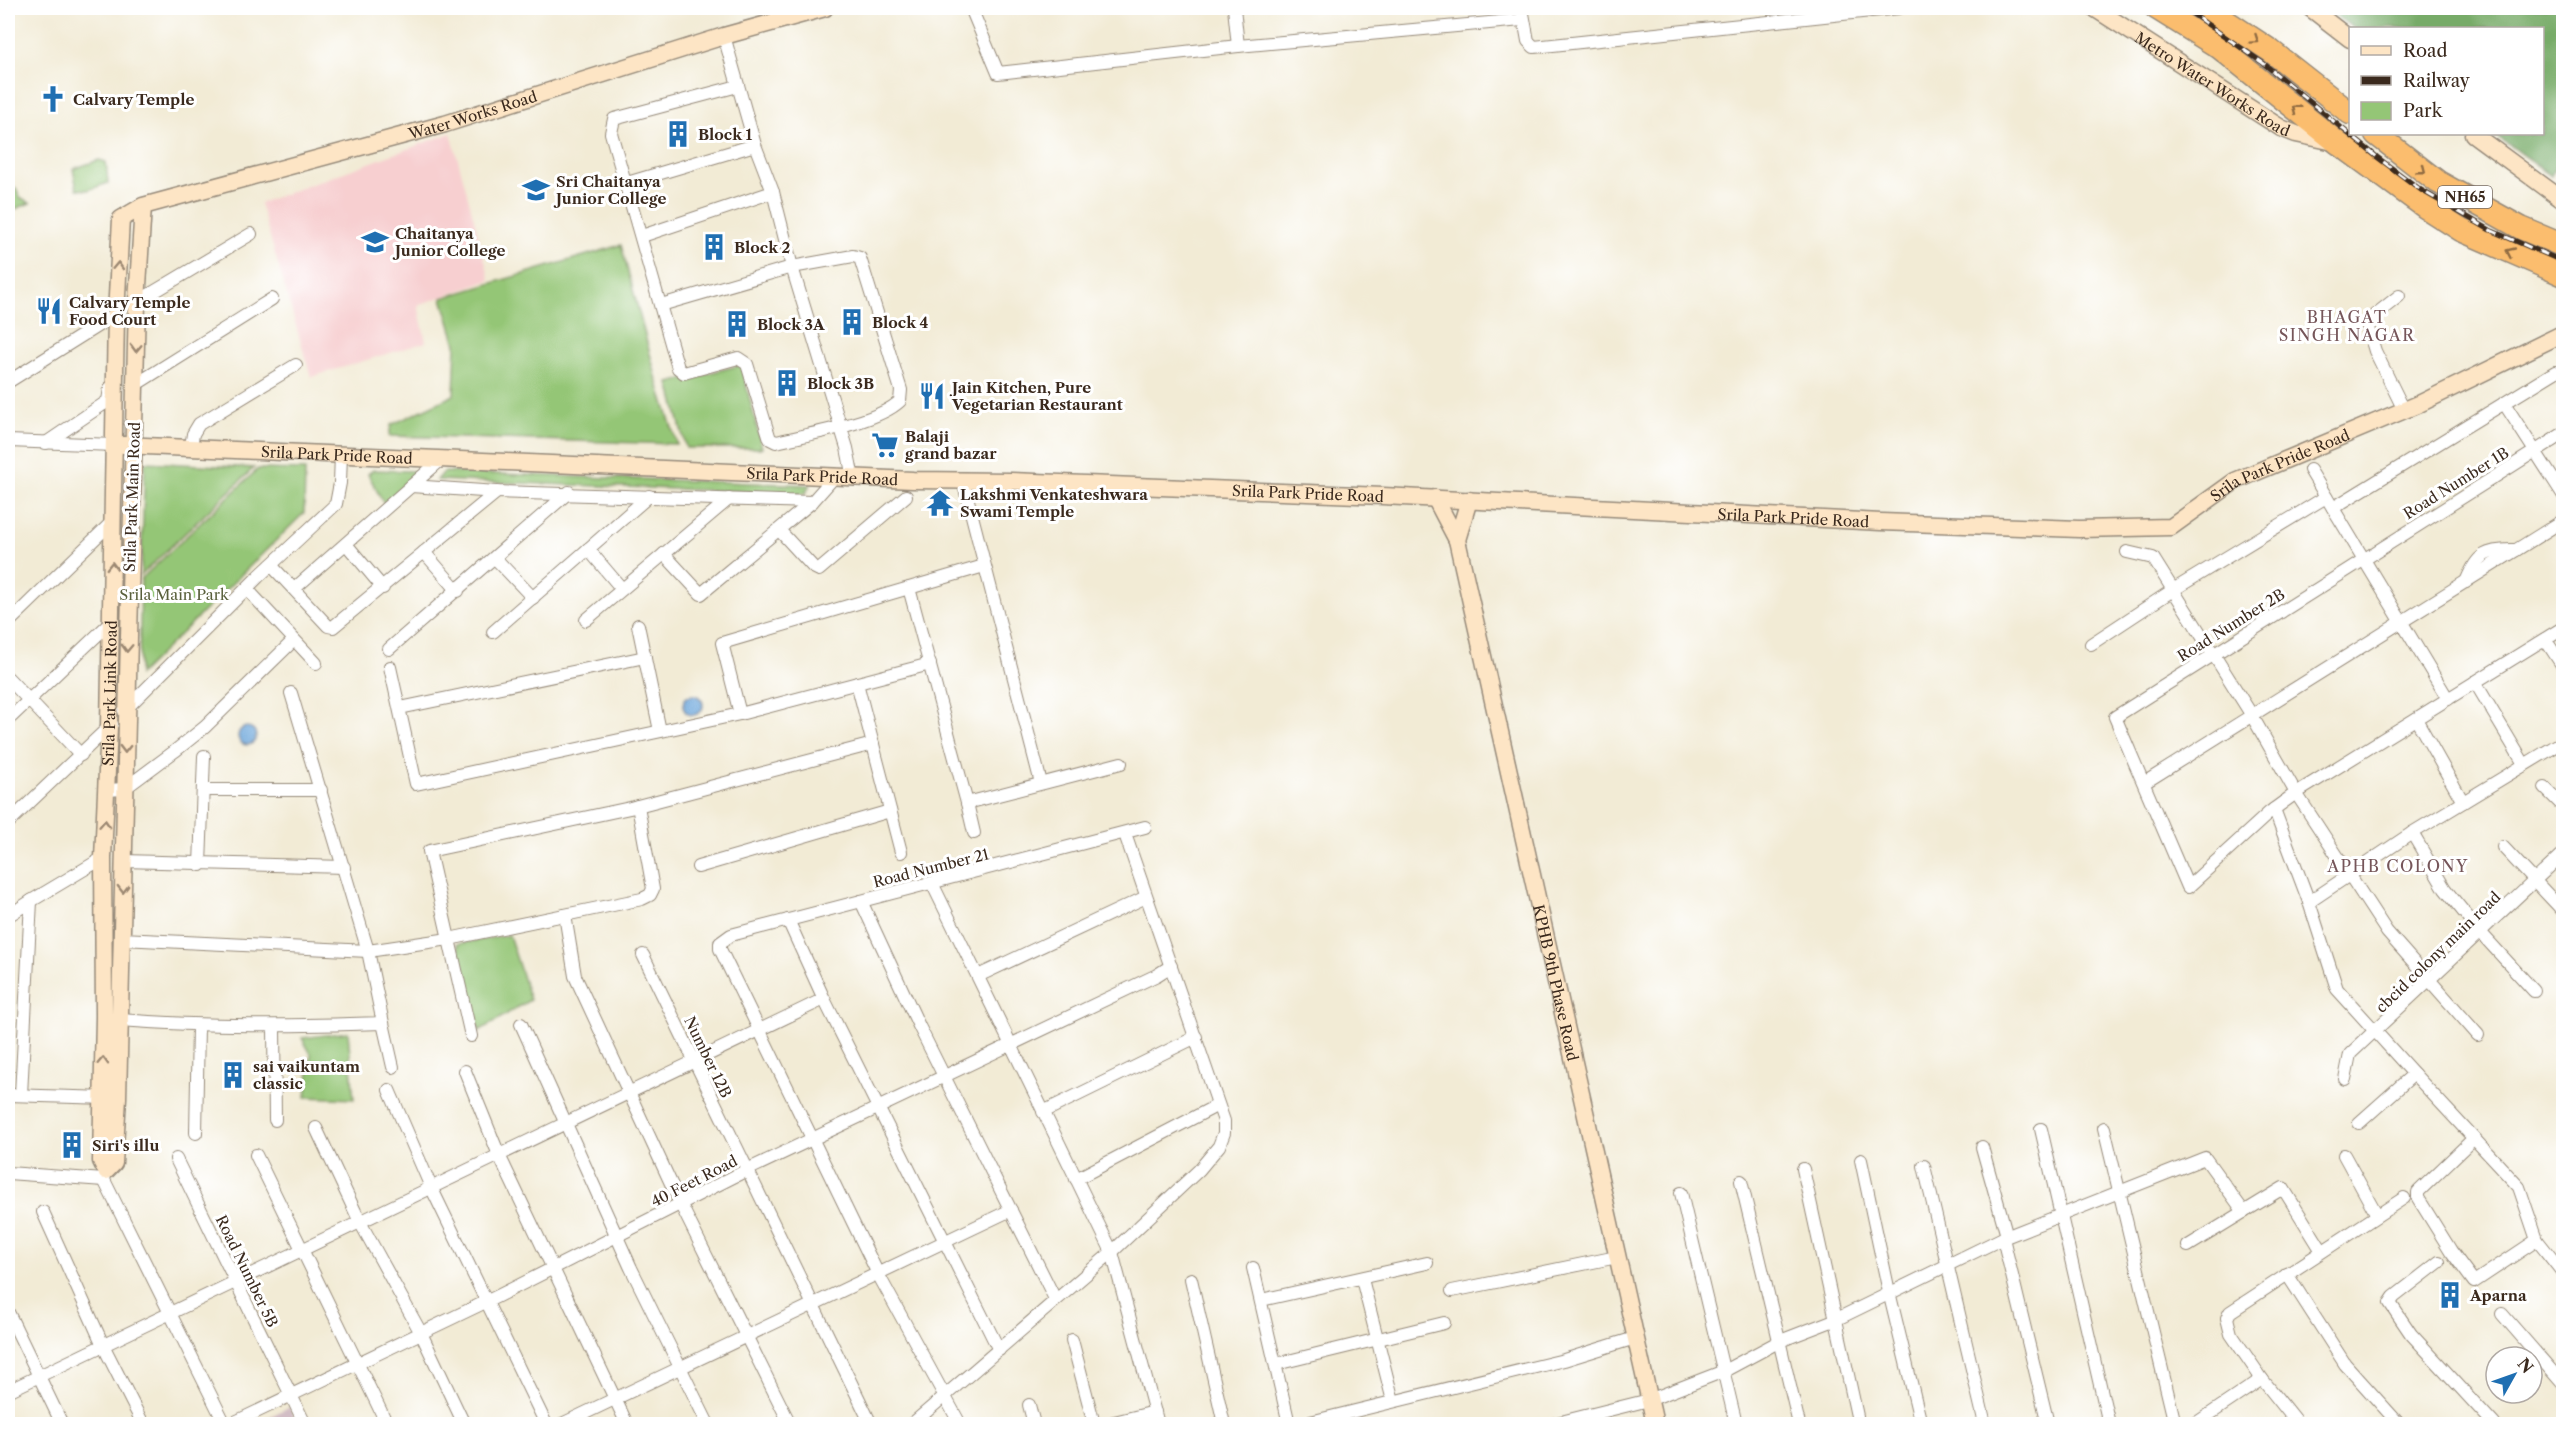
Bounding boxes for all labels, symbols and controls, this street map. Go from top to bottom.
street label: Metro Water Works Road [2132,27,2293,140]
legend [2349,27,2544,135]
one-way arrow [2248,33,2259,44]
text: Road [2403,40,2448,62]
text: Railway [2403,70,2471,92]
church icon: Calvary Temple [38,84,68,114]
street label: Water Works Road [405,86,539,143]
place label: Calvary Temple [73,90,194,109]
text: Park [2403,100,2444,122]
one-way arrow [2292,105,2303,116]
building icon: Block 1 [663,119,693,149]
place label: Block 1 [698,125,753,144]
one-way arrow [2415,162,2426,173]
place label: Sri Chaitanya Junior College [553,172,667,208]
school or university icon: Sri Chaitanya Junior College [521,175,551,205]
road number: NH65 [2438,186,2492,208]
place label: Chaitanya Junior College [392,224,506,260]
school or university icon: Chaitanya Junior College [360,227,390,257]
building icon: Block 2 [699,232,729,262]
place label: Block 2 [734,238,791,257]
one-way arrow [2505,248,2516,260]
one-way arrow [112,261,125,270]
place label: Calvary Temple Food Court [69,293,190,329]
restaurant icon: Calvary Temple Food Court [34,296,64,326]
building icon: Block 4 [837,307,867,337]
district label: BHAGAT SINGH NAGAR [2279,307,2415,345]
building icon: Block 3A [722,309,752,339]
place label: Block 4 [872,313,929,332]
place label: Block 3A [757,315,825,334]
one-way arrow [130,344,142,353]
building icon: Block 3B [772,368,802,398]
place label: Block 3B [807,374,874,393]
place label: Jain Kitchen, Pure Vegetarian Restaurant [949,378,1123,414]
restaurant icon: Jain Kitchen, Pure Vegetarian Restaurant [917,381,947,411]
street label: Srila Park Main Road [120,422,144,572]
street label: Srila Park Pride Road [2206,425,2352,505]
place label: Balaji grand bazar [904,427,997,463]
supermarket icon: Balaji grand bazar [870,430,900,460]
street label: Srila Park Pride Road [260,442,413,467]
street label: Road Number 1B [2400,443,2512,523]
street label: Srila Park Pride Road [746,463,899,489]
street label: Srila Park Pride Road [1232,480,1384,506]
place label: Lakshmi Venkateshwara Swami Temple [960,485,1148,521]
temple icon: Lakshmi Venkateshwara Swami Temple [925,488,955,518]
street label: Srila Park Pride Road [1717,504,1870,531]
one-way arrow [105,561,118,570]
street label: Road Number 2B [2174,584,2288,666]
park label: Srila Main Park [119,585,230,604]
street label: Srila Park Link Road [98,620,120,766]
one-way arrow [121,644,134,653]
one-way arrow [118,745,131,754]
one-way arrow [99,819,112,828]
street label: Road Number 21 [871,844,992,892]
district label: APHB COLONY [2326,856,2469,876]
one-way arrow [117,885,129,894]
street label: cbcid colony main road [2372,887,2504,1017]
street label: KPHB 9th Phase Road [1529,903,1583,1063]
street label: Number 12B [680,1013,736,1101]
one-way arrow [97,1056,109,1065]
place label: sai vaikuntam classic [253,1057,360,1093]
building icon: sai vaikuntam classic [218,1060,248,1090]
building icon: Siri's illu [57,1130,87,1160]
place label: Siri's illu [92,1136,159,1155]
street label: 40 Feet Road [648,1151,740,1211]
street label: Road Number 5B [212,1212,282,1330]
building icon: Aparna [2435,1280,2465,1310]
place label: Aparna [2469,1286,2527,1305]
north arrow [2484,1345,2544,1405]
text: N [2513,1354,2538,1377]

